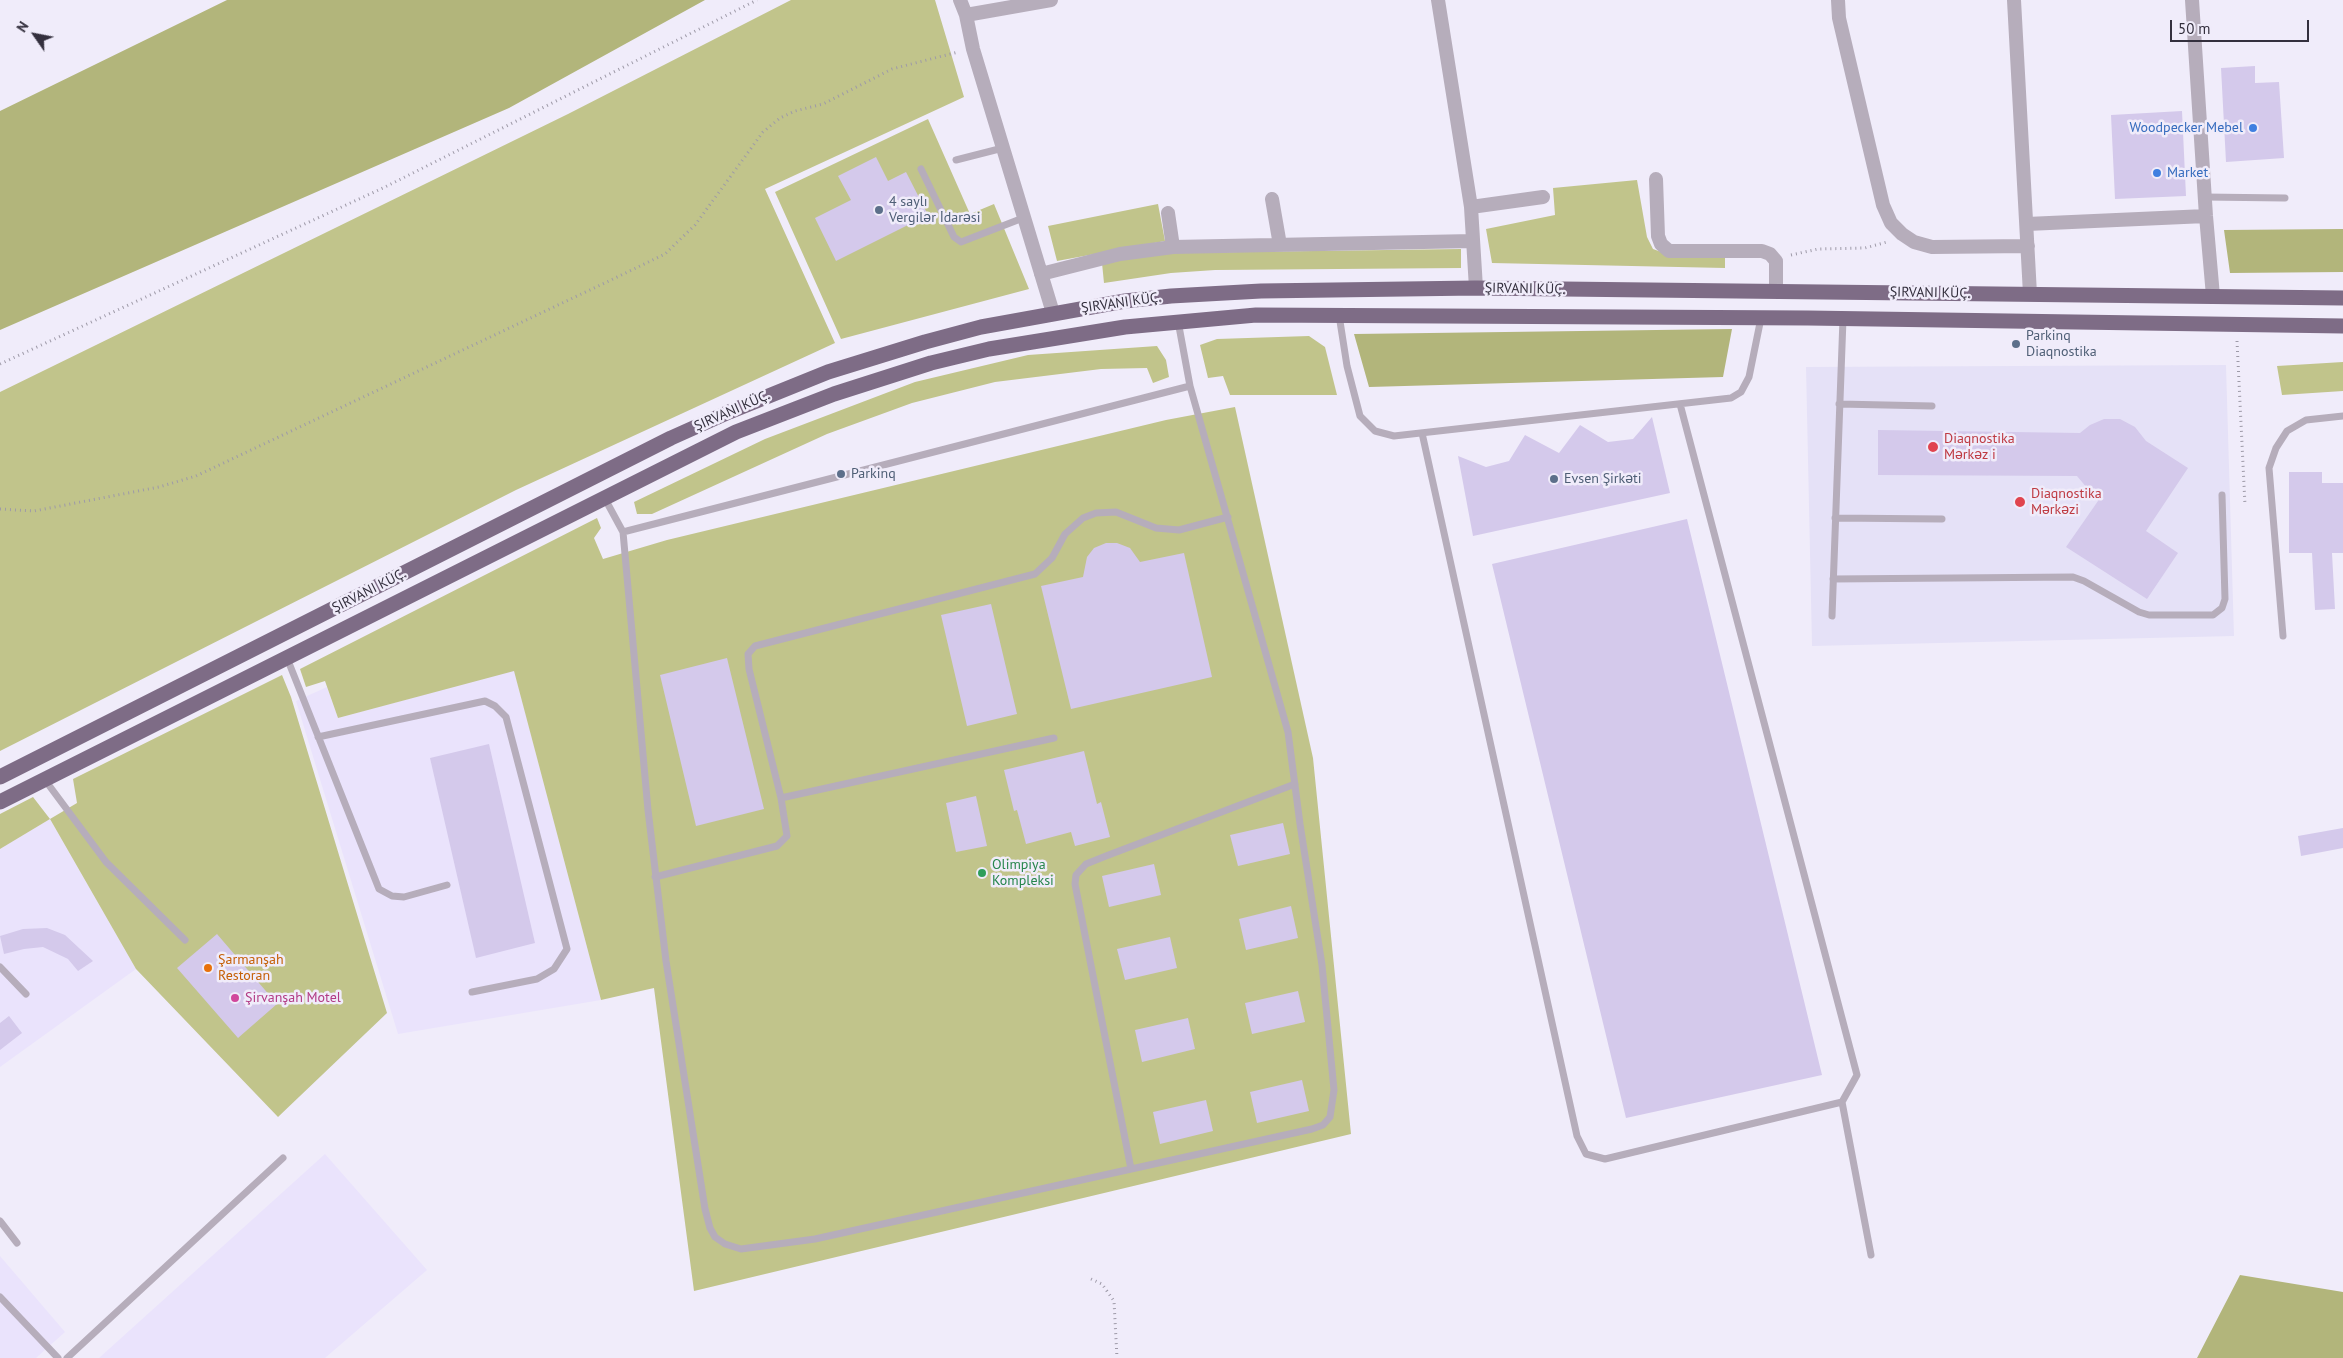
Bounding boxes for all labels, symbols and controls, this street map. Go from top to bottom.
north arrow [10,10,60,60]
scale bar [2173,10,2312,42]
text: N [12,18,32,36]
text: 50 m [2178,19,2211,38]
place label: Woodpecker Mebel [2130,120,2243,136]
marker: Woodpecker Mebel [2247,122,2259,134]
place label: Market [2167,165,2208,181]
marker: Market [2151,167,2163,179]
place label: 4 saylı Vergilər İdarəsi [889,194,980,226]
marker: 4 saylı Vergilər İdarəsi [873,204,885,216]
street label: ŞIRVANI KÜÇ. [1485,280,1565,298]
street label: ŞIRVANI KÜÇ. [1890,284,1970,302]
street label: ŞIRVANI KÜÇ. [1080,289,1162,317]
place label: Parkinq Diaqnostika [2026,328,2097,361]
marker: Parkinq Diaqnostika [2010,338,2022,350]
street label: ŞIRVANI KÜÇ. [692,387,772,435]
place label: Diaqnostika Mərkəz i [1944,431,2015,464]
marker: Diaqnostika Mərkəz i [1926,440,1940,454]
place label: Parkinq [851,466,896,482]
marker: Parkinq [835,468,847,480]
place label: Evsen Şirkəti [1564,471,1642,487]
marker: Evsen Şirkəti [1548,473,1560,485]
place label: Diaqnostika Mərkəzi [2031,486,2102,518]
marker: Diaqnostika Mərkəzi [2013,495,2027,509]
street label: ŞIRVANI KÜÇ. [329,565,409,617]
place label: Olimpiya Kompleksi [992,857,1054,890]
marker: Olimpiya Kompleksi [976,867,988,879]
place label: Şarmanşah Restoran [218,952,284,984]
marker: Şarmanşah Restoran [202,962,214,974]
place label: Şirvanşah Motel [245,990,341,1006]
marker: Şirvanşah Motel [229,992,241,1004]

